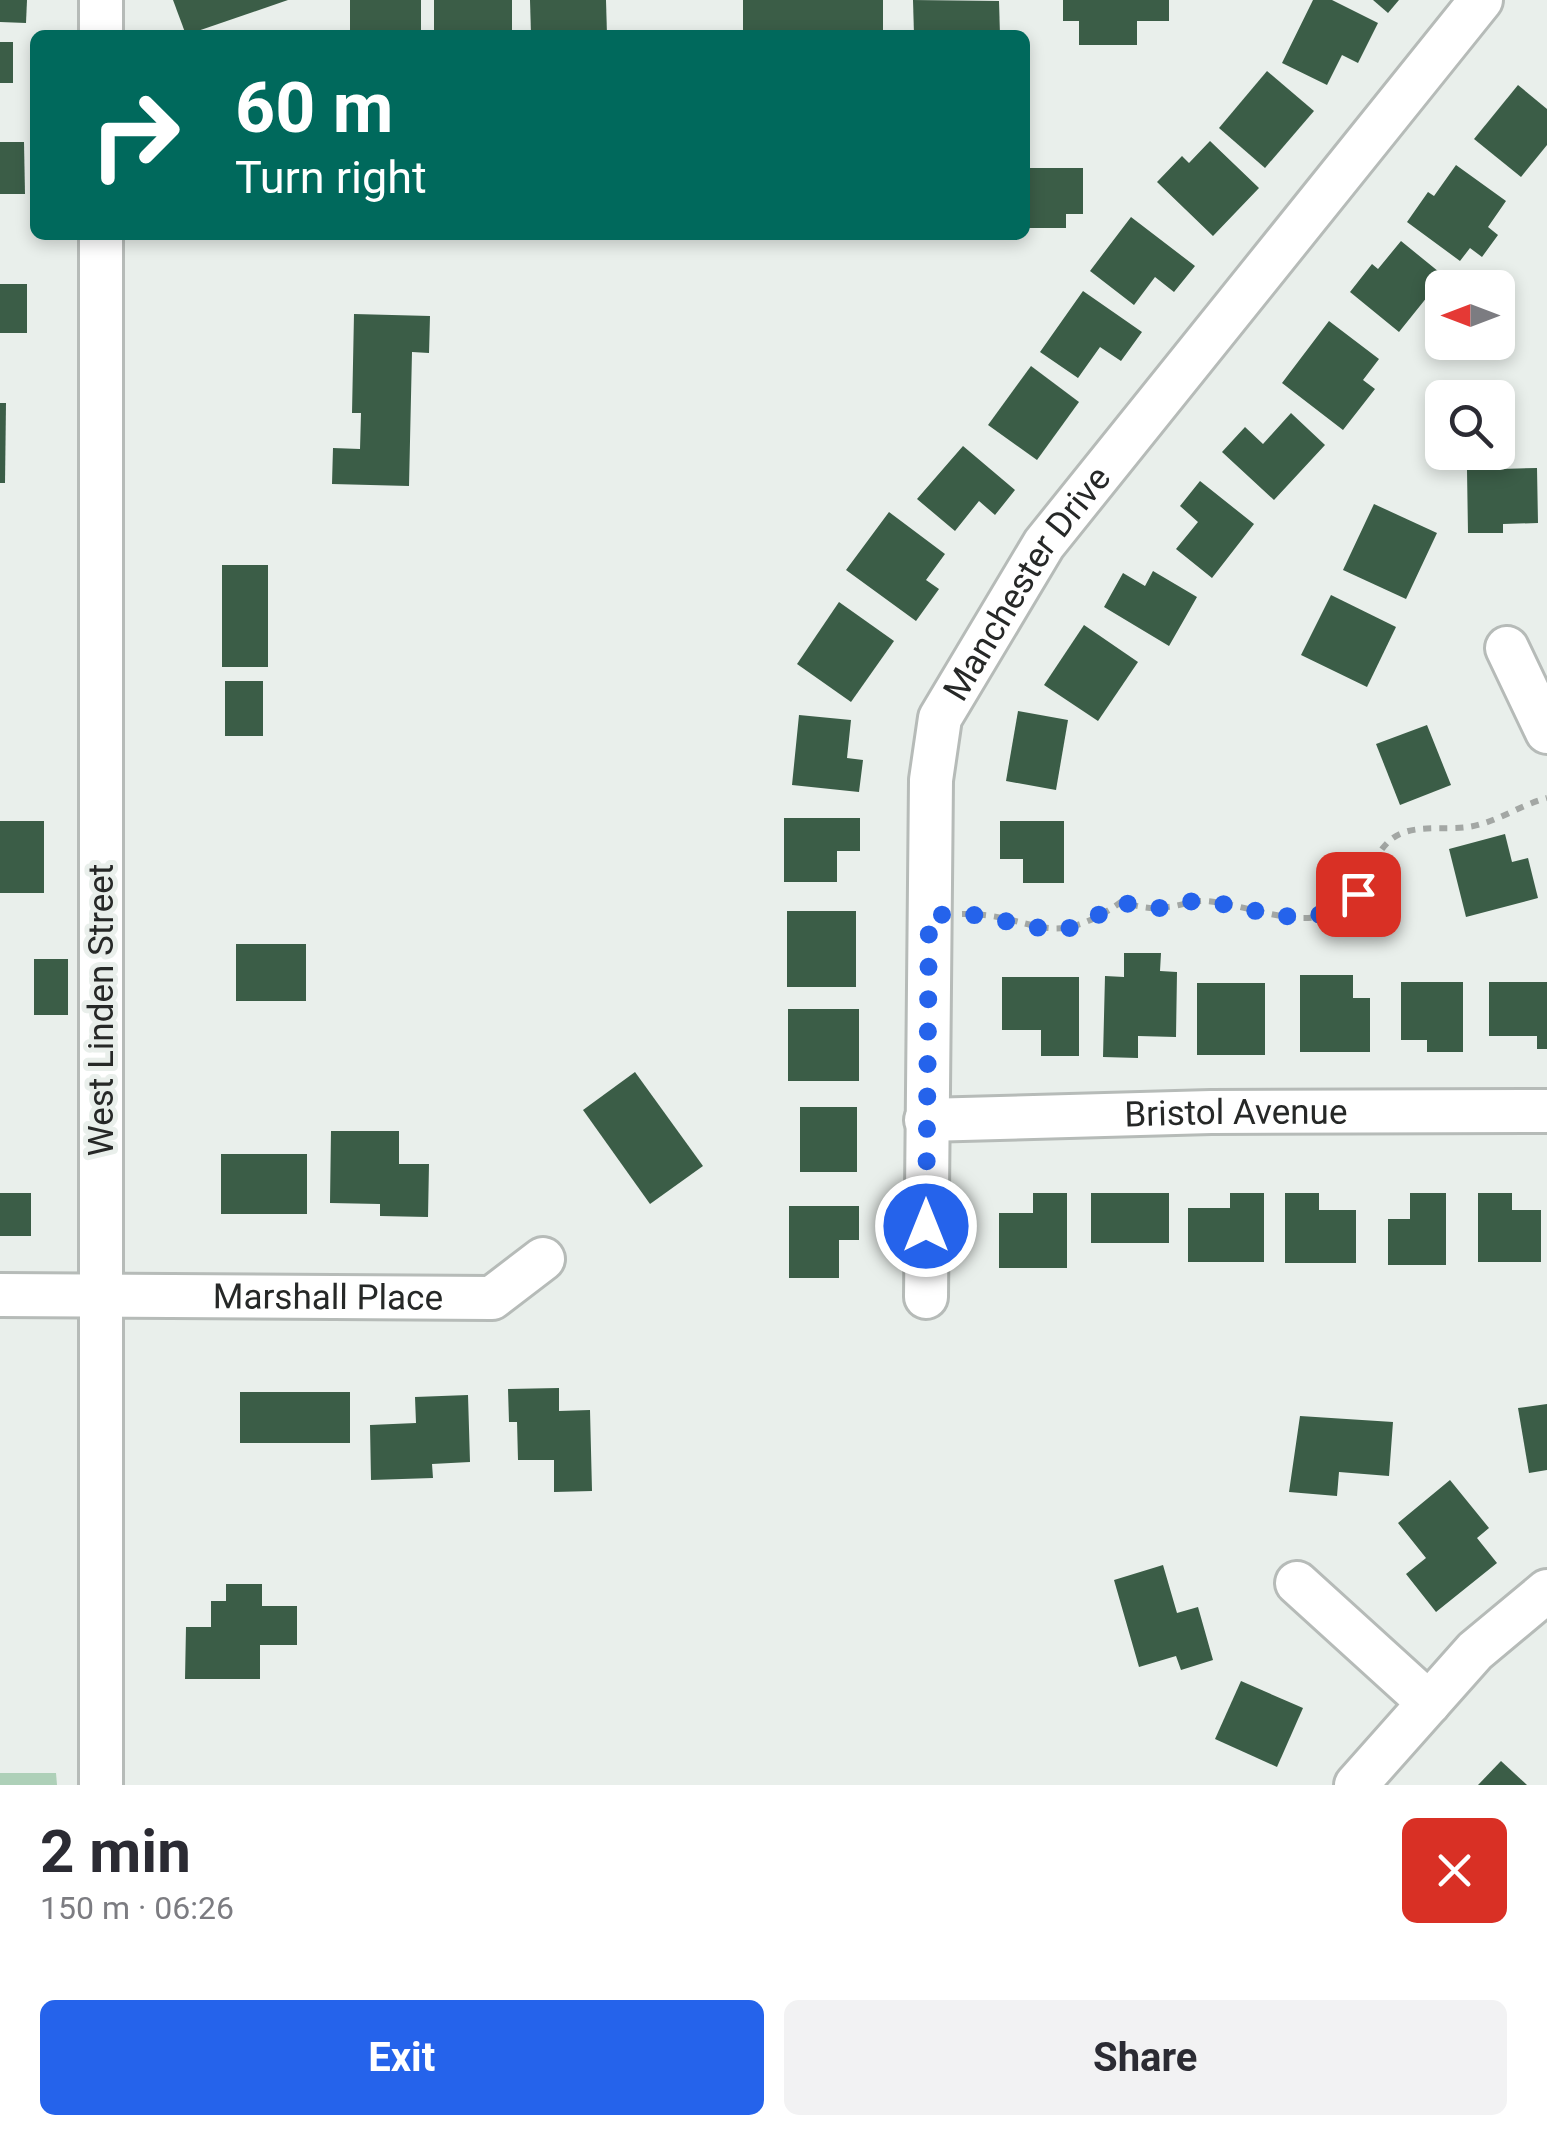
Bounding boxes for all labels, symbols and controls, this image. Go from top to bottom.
text: 60 m [235,67,393,149]
icon: right [70,70,200,200]
text: Turn right [235,151,427,204]
north arrow [1425,270,1515,360]
map controls [1425,270,1515,470]
button: search [1425,380,1515,470]
street label: Manchester Drive [935,458,1119,708]
pin [1316,852,1401,937]
street label: West Linden Street [81,864,122,1156]
icon: arrive [1331,867,1386,922]
street label: Bristol Avenue [1124,1092,1347,1135]
position arrow [874,1174,978,1278]
street label: Marshall Place [213,1276,443,1319]
text: 2 min [40,1816,191,1887]
button: close [1402,1818,1507,1923]
text: 150 m · 06:26 [40,1889,234,1927]
button: Exit [40,2000,764,2115]
button: Share [784,2000,1507,2115]

